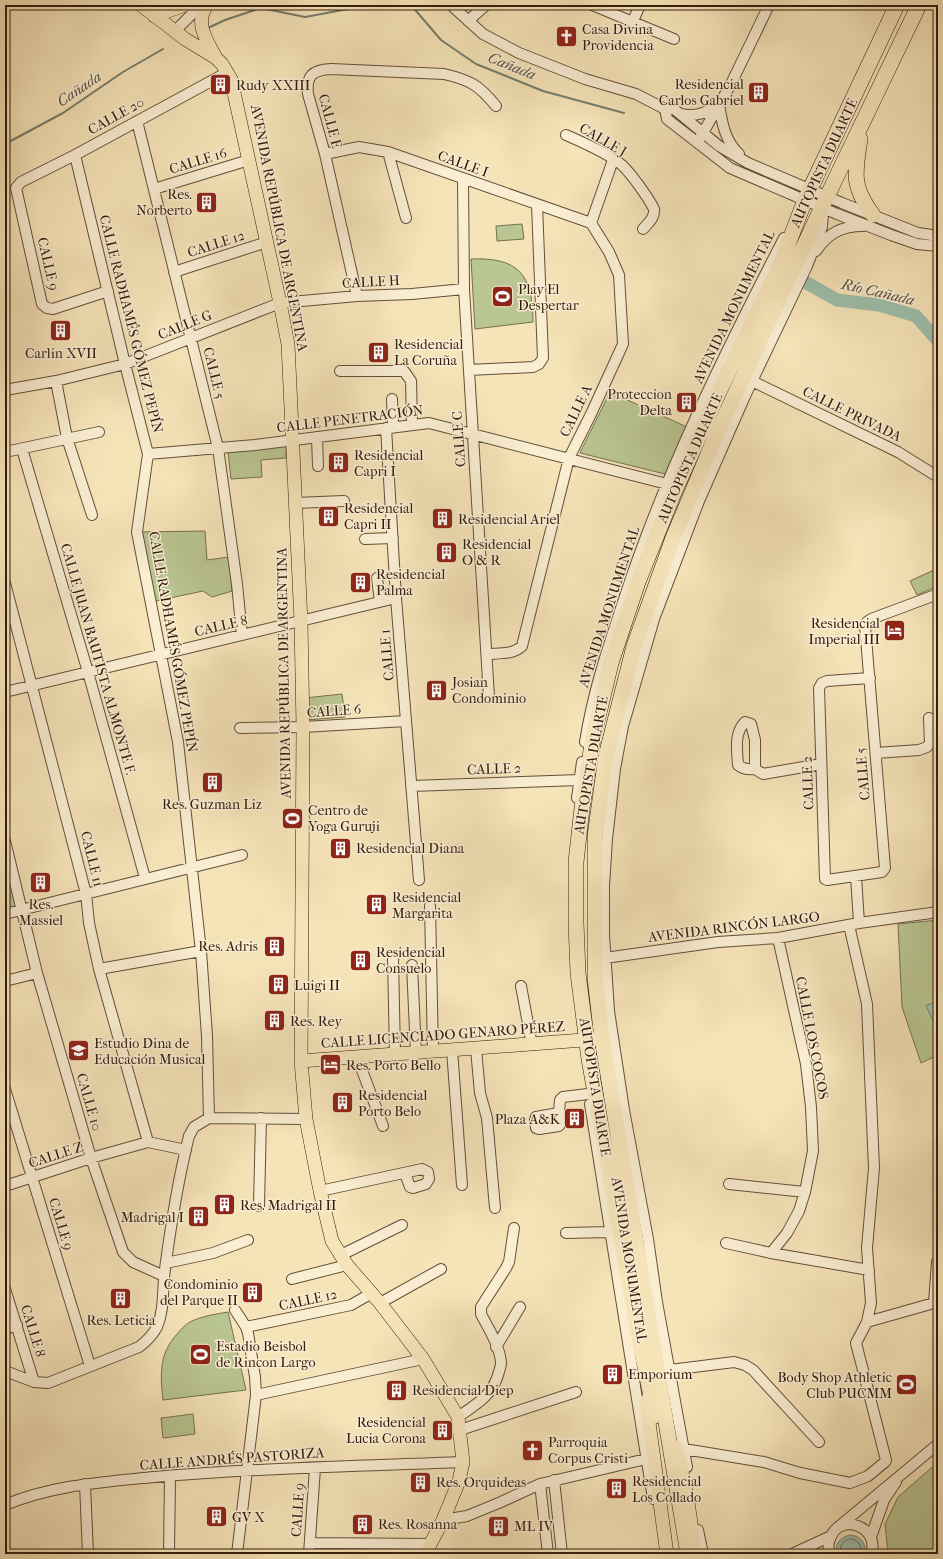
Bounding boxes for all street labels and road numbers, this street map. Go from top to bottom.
street label: CALLE E [315,92,346,150]
street label: CALLE 20 [85,94,147,138]
street label: AUTOPISTA DUARTE [786,95,862,231]
street label: AVENIDA REPÚBLICA DE ARGENTINA [247,102,312,354]
street label: CALLE J [576,120,630,160]
street label: CALLE 16 [167,144,229,178]
street label: CALLE I [435,147,491,181]
street label: CALLE RADHAMÉS GÓMEZ PEPÍN [96,213,167,435]
street label: CALLE 12 [185,227,247,261]
street label: AVENIDA MONUMENTAL [689,227,779,387]
street label: CALLE 9 [34,236,62,292]
street label: CALLE H [342,272,400,292]
street label: CALLE G [155,306,215,344]
street label: CALLE 5 [199,345,229,401]
street label: CALLE A [556,381,596,440]
street label: CALLE PRIVADA [800,383,905,446]
street label: AUTOPISTA DUARTE [653,390,726,526]
street label: CALLE PENETRACIÓN [276,401,425,436]
street label: CALLE C [449,410,469,468]
street label: AVENIDA MONUMENTAL [575,524,643,690]
street label: CALLE RADHAMÉS GÓMEZ PEPÍN [145,530,202,754]
street label: CALLE JUAN BAUTISTA ALMONTE F. [57,541,139,777]
street label: AVENIDA REPÚBLICA DE ARGENTINA [272,546,295,800]
street label: CALLE 8 [193,612,249,640]
street label: CALLE 1 [376,628,398,682]
street label: AUTOPISTA DUARTE [570,694,612,837]
street label: CALLE 6 [306,701,362,721]
street label: CALLE 5 [852,747,874,801]
street label: CALLE 2 [799,756,817,810]
street label: CALLE 2 [467,760,521,778]
street label: CALLE 11 [77,829,107,889]
street label: AVENIDA RINCÓN LARGO [646,907,821,946]
street label: CALLE LOS COCOS [792,975,832,1101]
street label: AUTOPISTA DUARTE [575,1015,614,1158]
street label: CALLE LICENCIADO GENARO PÉREZ [320,1017,566,1052]
street label: CALLE 10 [73,1071,105,1133]
street label: CALLE Z [27,1138,86,1172]
street label: AVENIDA MONUMENTAL [607,1175,651,1345]
street label: CALLE 9 [45,1196,77,1252]
street label: CALLE 12 [277,1286,339,1314]
street label: CALLE 8 [17,1303,49,1359]
street label: CALLE ANDRÉS PASTORIZA [139,1443,326,1474]
street label: CALLE 9 [288,1482,308,1538]

